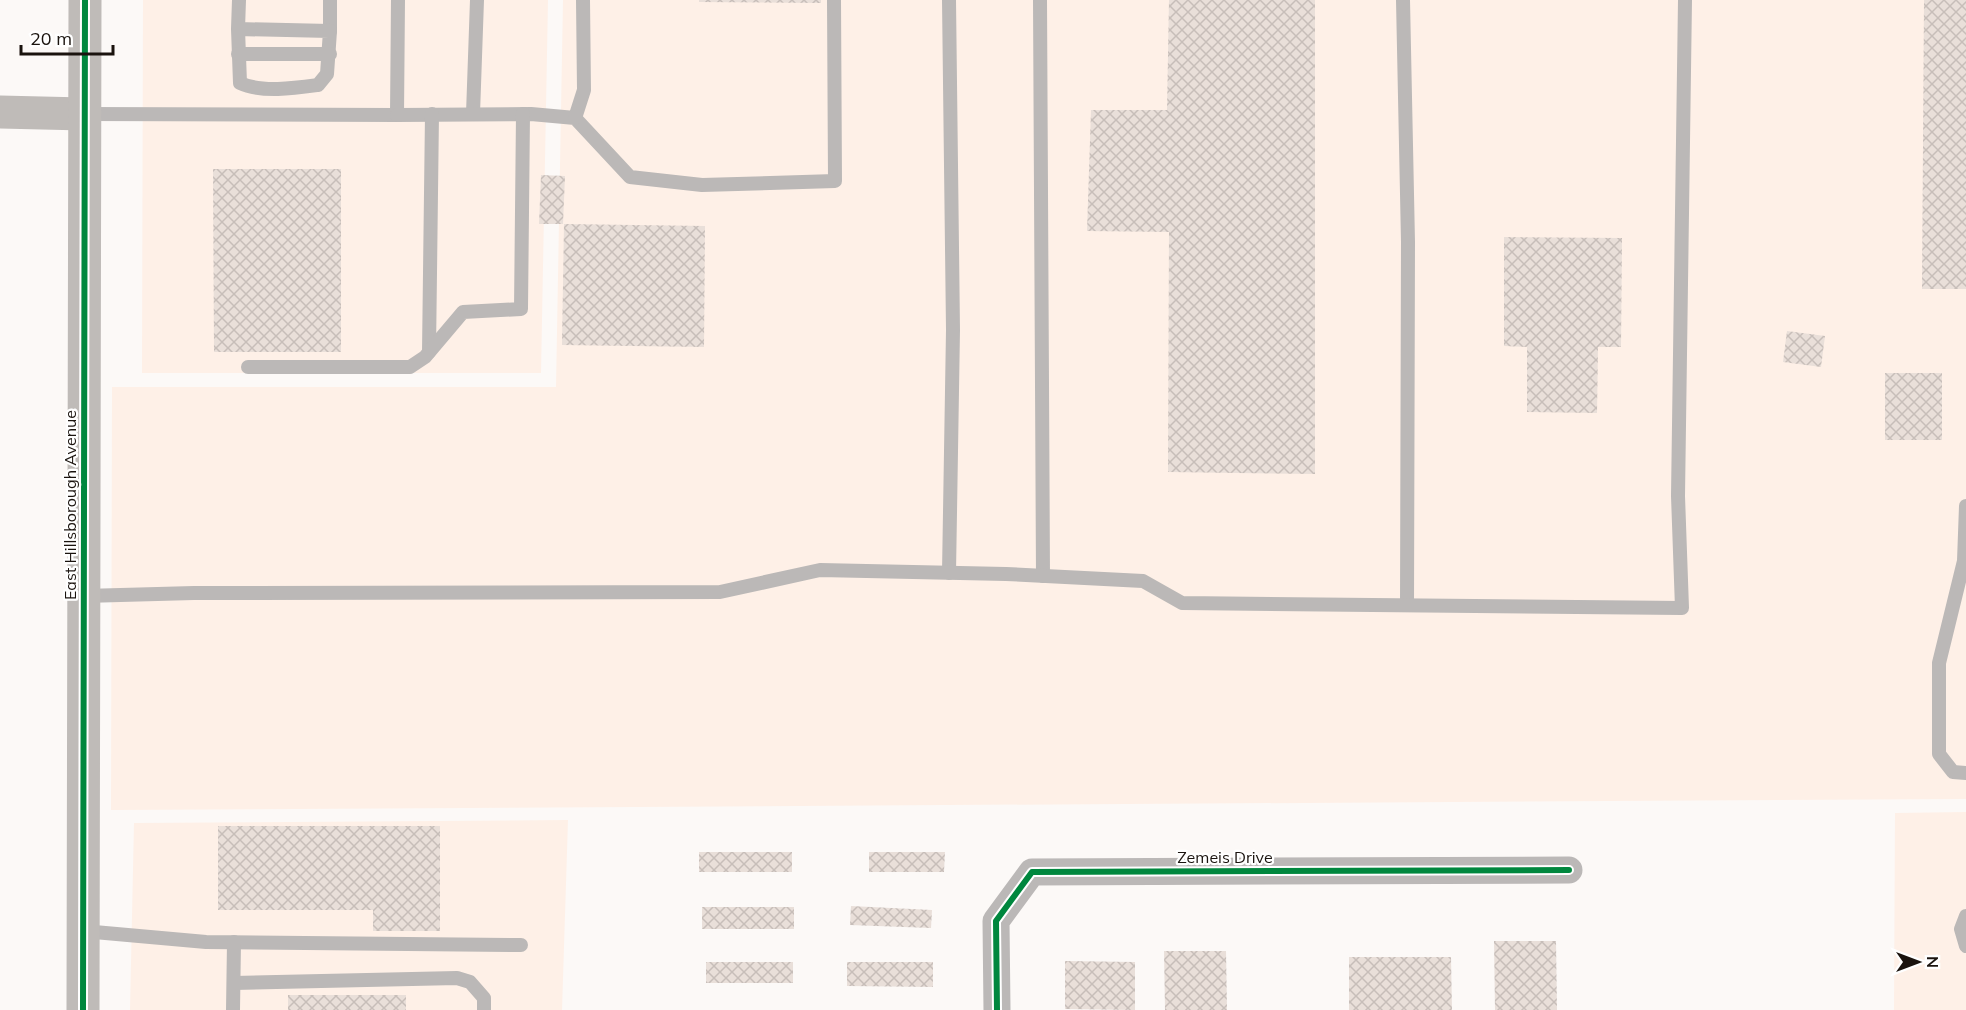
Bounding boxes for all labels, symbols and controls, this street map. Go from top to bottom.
scale bar [21,18,112,56]
text: 20 m [30,27,72,50]
street label: East Hillsborough Avenue [60,410,80,600]
street label: Zemeis Drive [1177,847,1273,867]
north arrow [1888,932,1948,992]
text: N [1923,956,1943,968]

